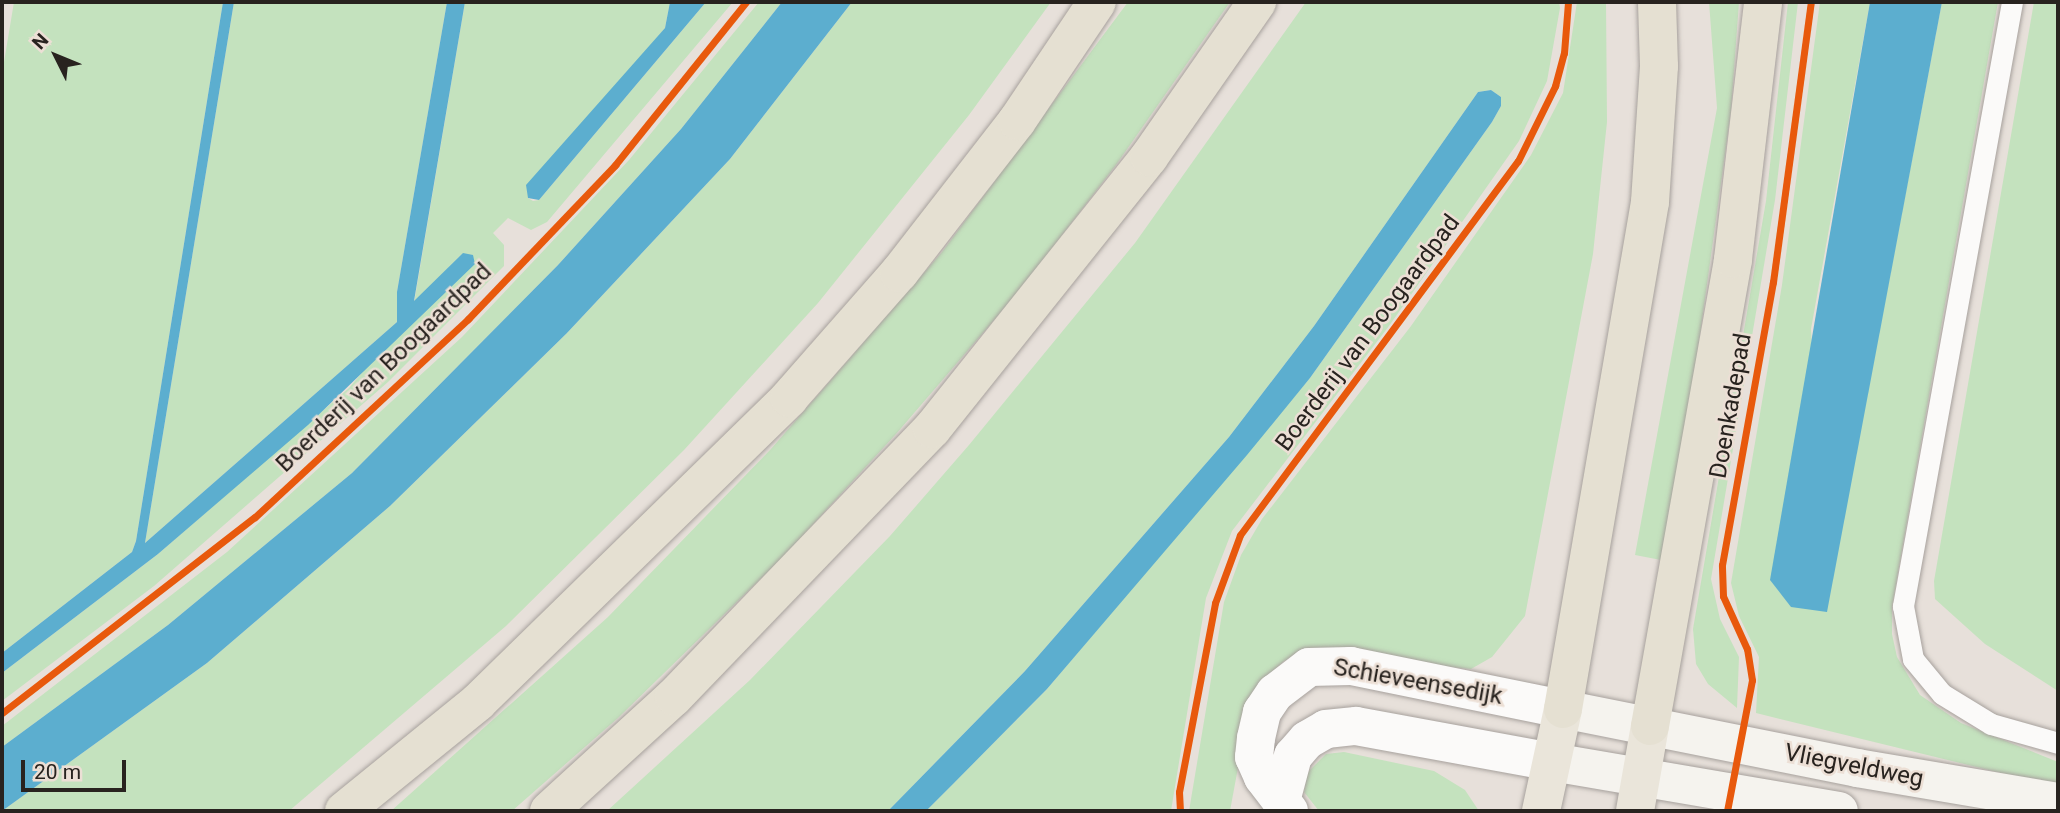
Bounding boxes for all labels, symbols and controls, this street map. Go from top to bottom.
north arrow [21,21,91,91]
text: N [27,29,53,54]
street label: Boerderij van Boogaardpad [1270,209,1466,457]
street label: Boerderij van Boogaardpad [270,257,498,479]
street label: Doenkadepad [1704,331,1758,481]
street label: Schieveensedijk [1331,653,1505,711]
street label: Vliegveldweg [1782,738,1926,794]
scale bar [24,746,130,790]
text: 20 m [34,760,81,784]

